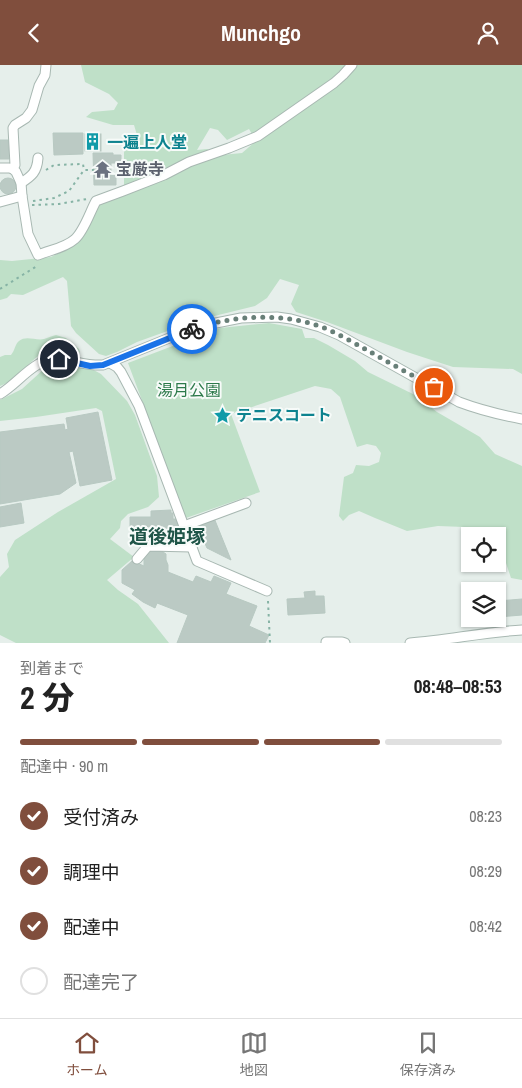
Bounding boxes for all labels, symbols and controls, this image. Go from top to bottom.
text: Munchgo [221,18,301,48]
icon: back [20,19,48,47]
icon: person [474,19,502,47]
place label: 一遍上人堂 [107,131,187,153]
building icon: 一遍上人堂 [83,132,103,152]
place label: 宝厳寺 [116,158,164,180]
temple icon: 宝厳寺 [92,159,112,179]
courier [167,304,217,354]
icon: bike [178,315,206,343]
pin [38,338,80,380]
icon: home [45,345,73,373]
pin [413,366,455,408]
icon: bag [420,373,448,401]
park label: 湯月公園 [157,379,221,401]
place label: テニスコート [236,404,332,426]
place icon: テニスコート [212,405,232,425]
district label: 道後姫塚 [129,523,205,549]
map controls [461,527,506,627]
button: locate [461,527,506,572]
button: layers [461,582,506,627]
text: 到着まで [20,657,84,679]
text: 08:48–08:53 [414,673,502,699]
text: 2 分 [20,676,74,719]
text: 配達中 · 90 m [20,755,108,777]
icon: check [20,802,48,830]
text: 受付済み [63,804,139,830]
text: 08:23 [469,805,502,827]
icon: check [20,857,48,885]
text: 調理中 [63,859,120,885]
text: 08:29 [469,860,502,882]
icon: check [20,912,48,940]
text: 配達中 [63,914,120,940]
text: 08:42 [469,915,502,937]
text: 配達完了 [63,969,139,995]
tab: ホーム [66,1029,108,1079]
tab: 地図 [240,1029,268,1079]
tab: 保存済み [400,1029,456,1079]

